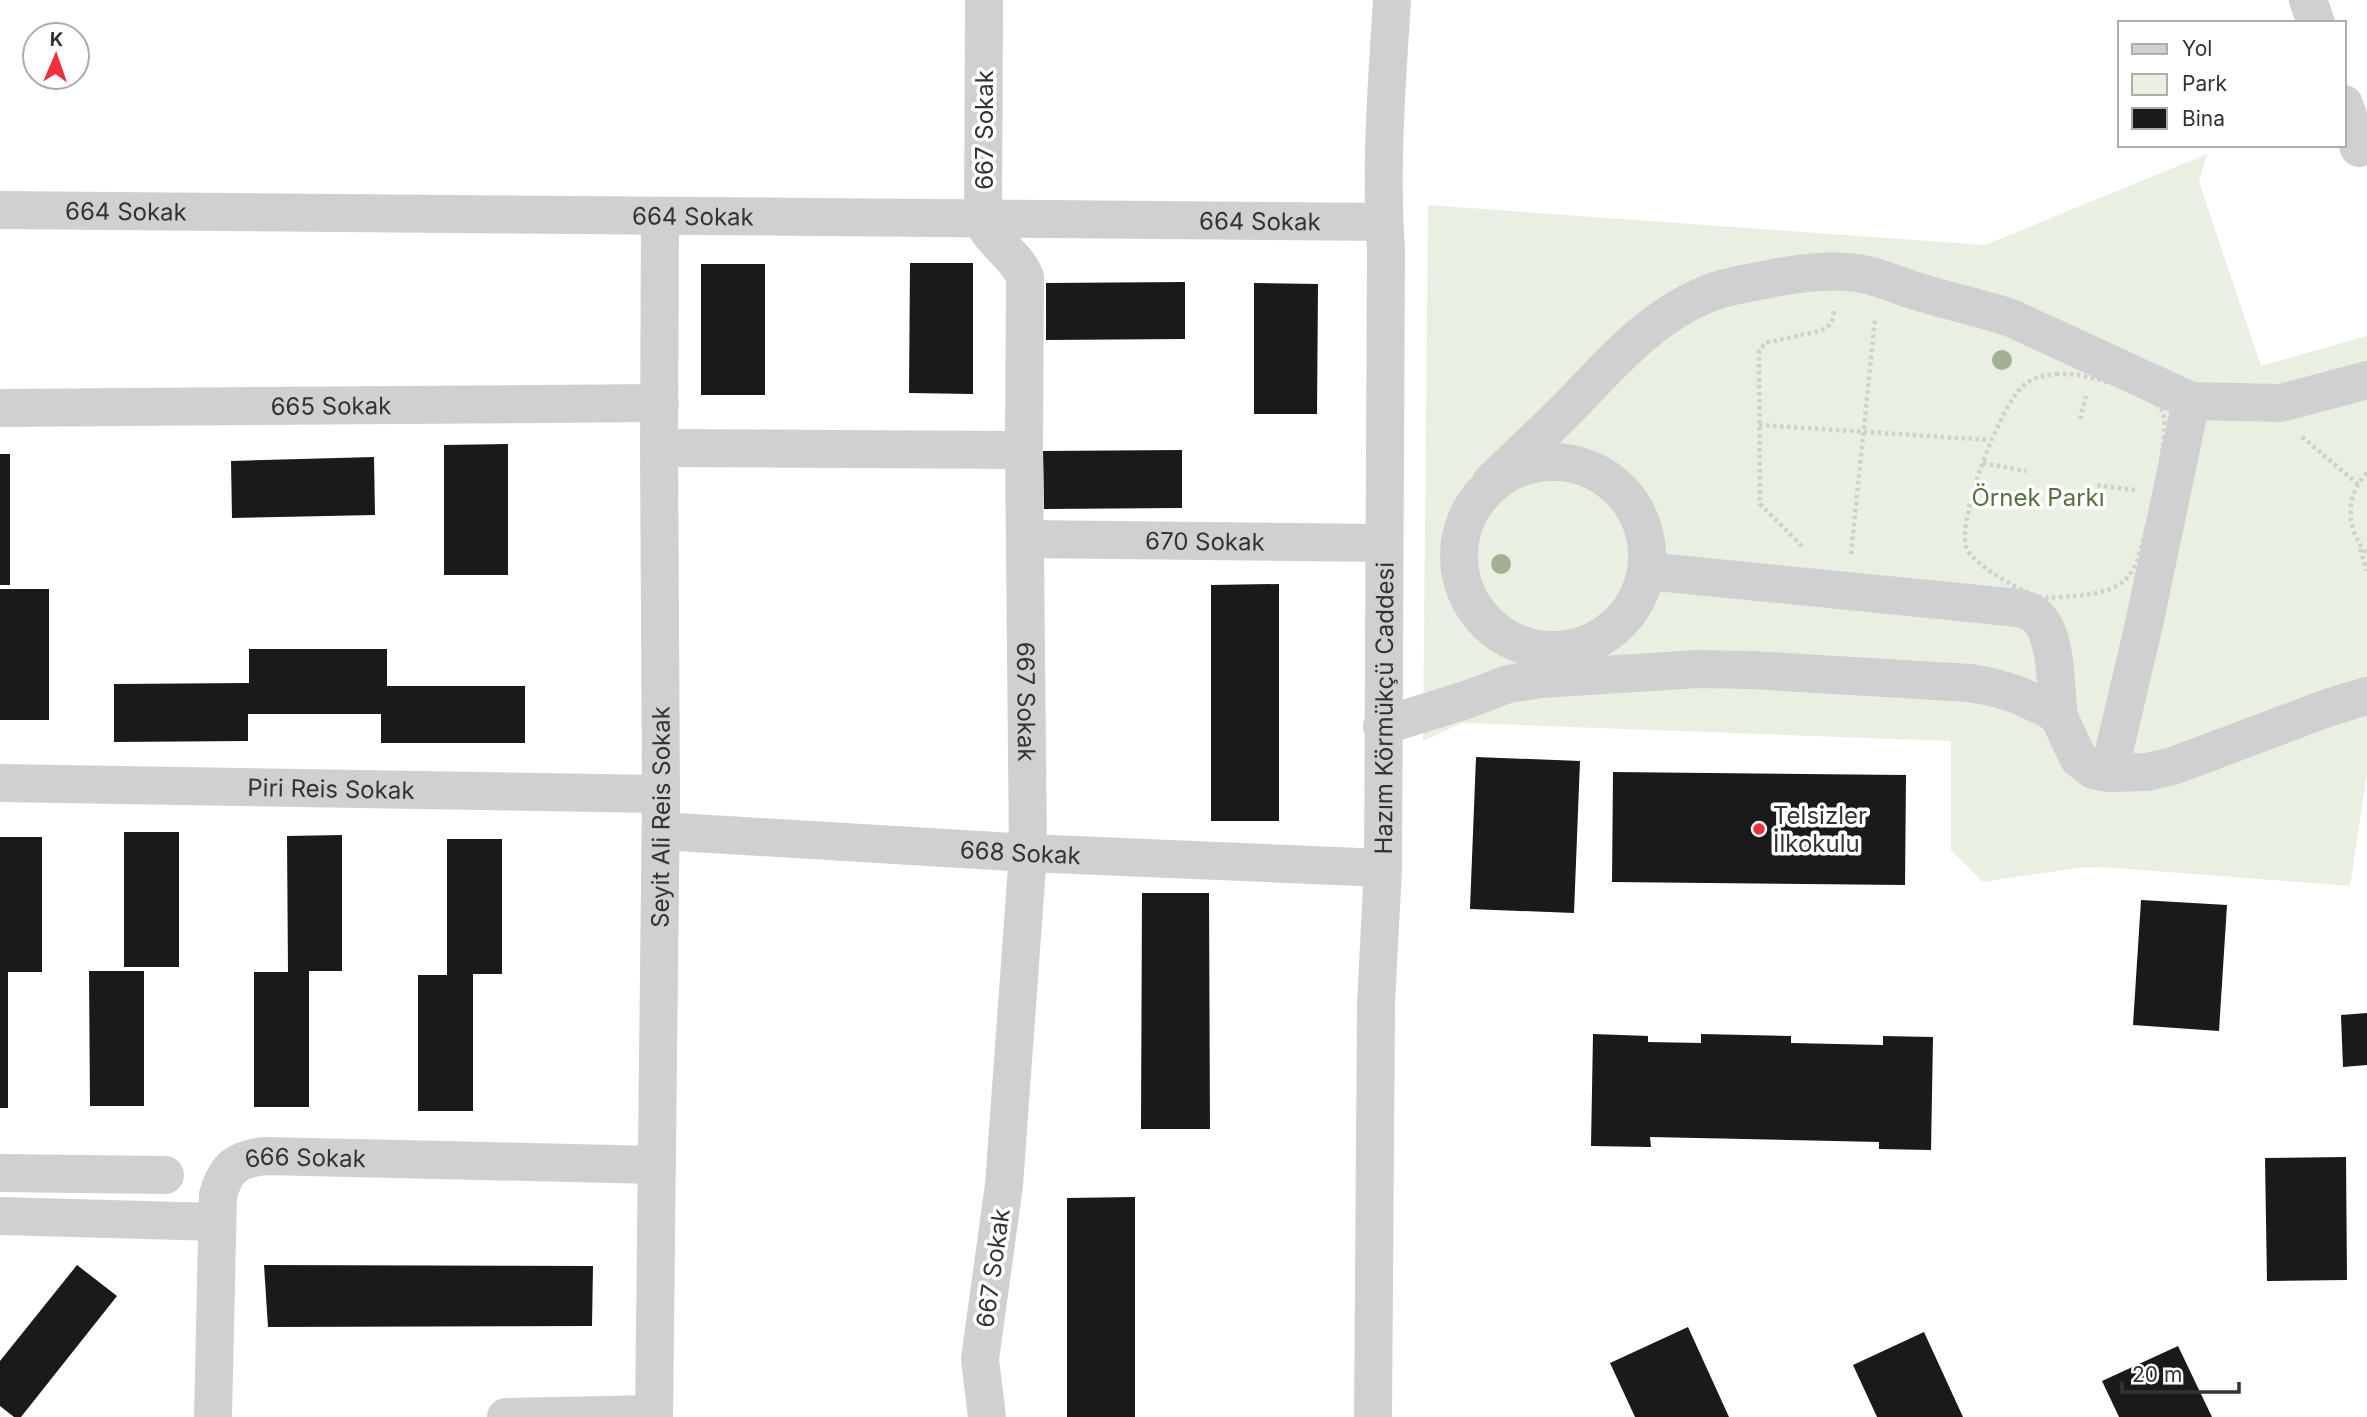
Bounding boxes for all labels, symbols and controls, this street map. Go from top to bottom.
north arrow [21,21,91,91]
legend [2118,21,2346,147]
text: K [49,28,64,51]
text: Yol [2182,36,2212,61]
street label: 667 Sokak [970,70,999,190]
text: Park [2182,71,2227,96]
text: Bina [2182,106,2225,131]
street label: 664 Sokak [65,196,187,226]
street label: 664 Sokak [632,201,754,231]
street label: 664 Sokak [1199,206,1321,236]
street label: 665 Sokak [271,391,391,420]
park label: Örnek Parkı [1971,483,2105,512]
street label: 670 Sokak [1145,526,1265,556]
street label: Hazım Körmükçü Caddesi [1369,562,1399,855]
street label: 667 Sokak [1011,642,1042,762]
street label: Seyit Ali Reis Sokak [645,706,676,928]
street label: Piri Reis Sokak [247,773,415,804]
place label: Telsizler İlkokulu [1773,801,1867,858]
marker: Telsizler İlkokulu [1751,821,1767,837]
street label: 668 Sokak [959,834,1081,870]
street label: 666 Sokak [242,1141,366,1174]
street label: 667 Sokak [970,1207,1016,1329]
scale bar [2122,1350,2239,1394]
text: 20 m [2132,1362,2182,1387]

